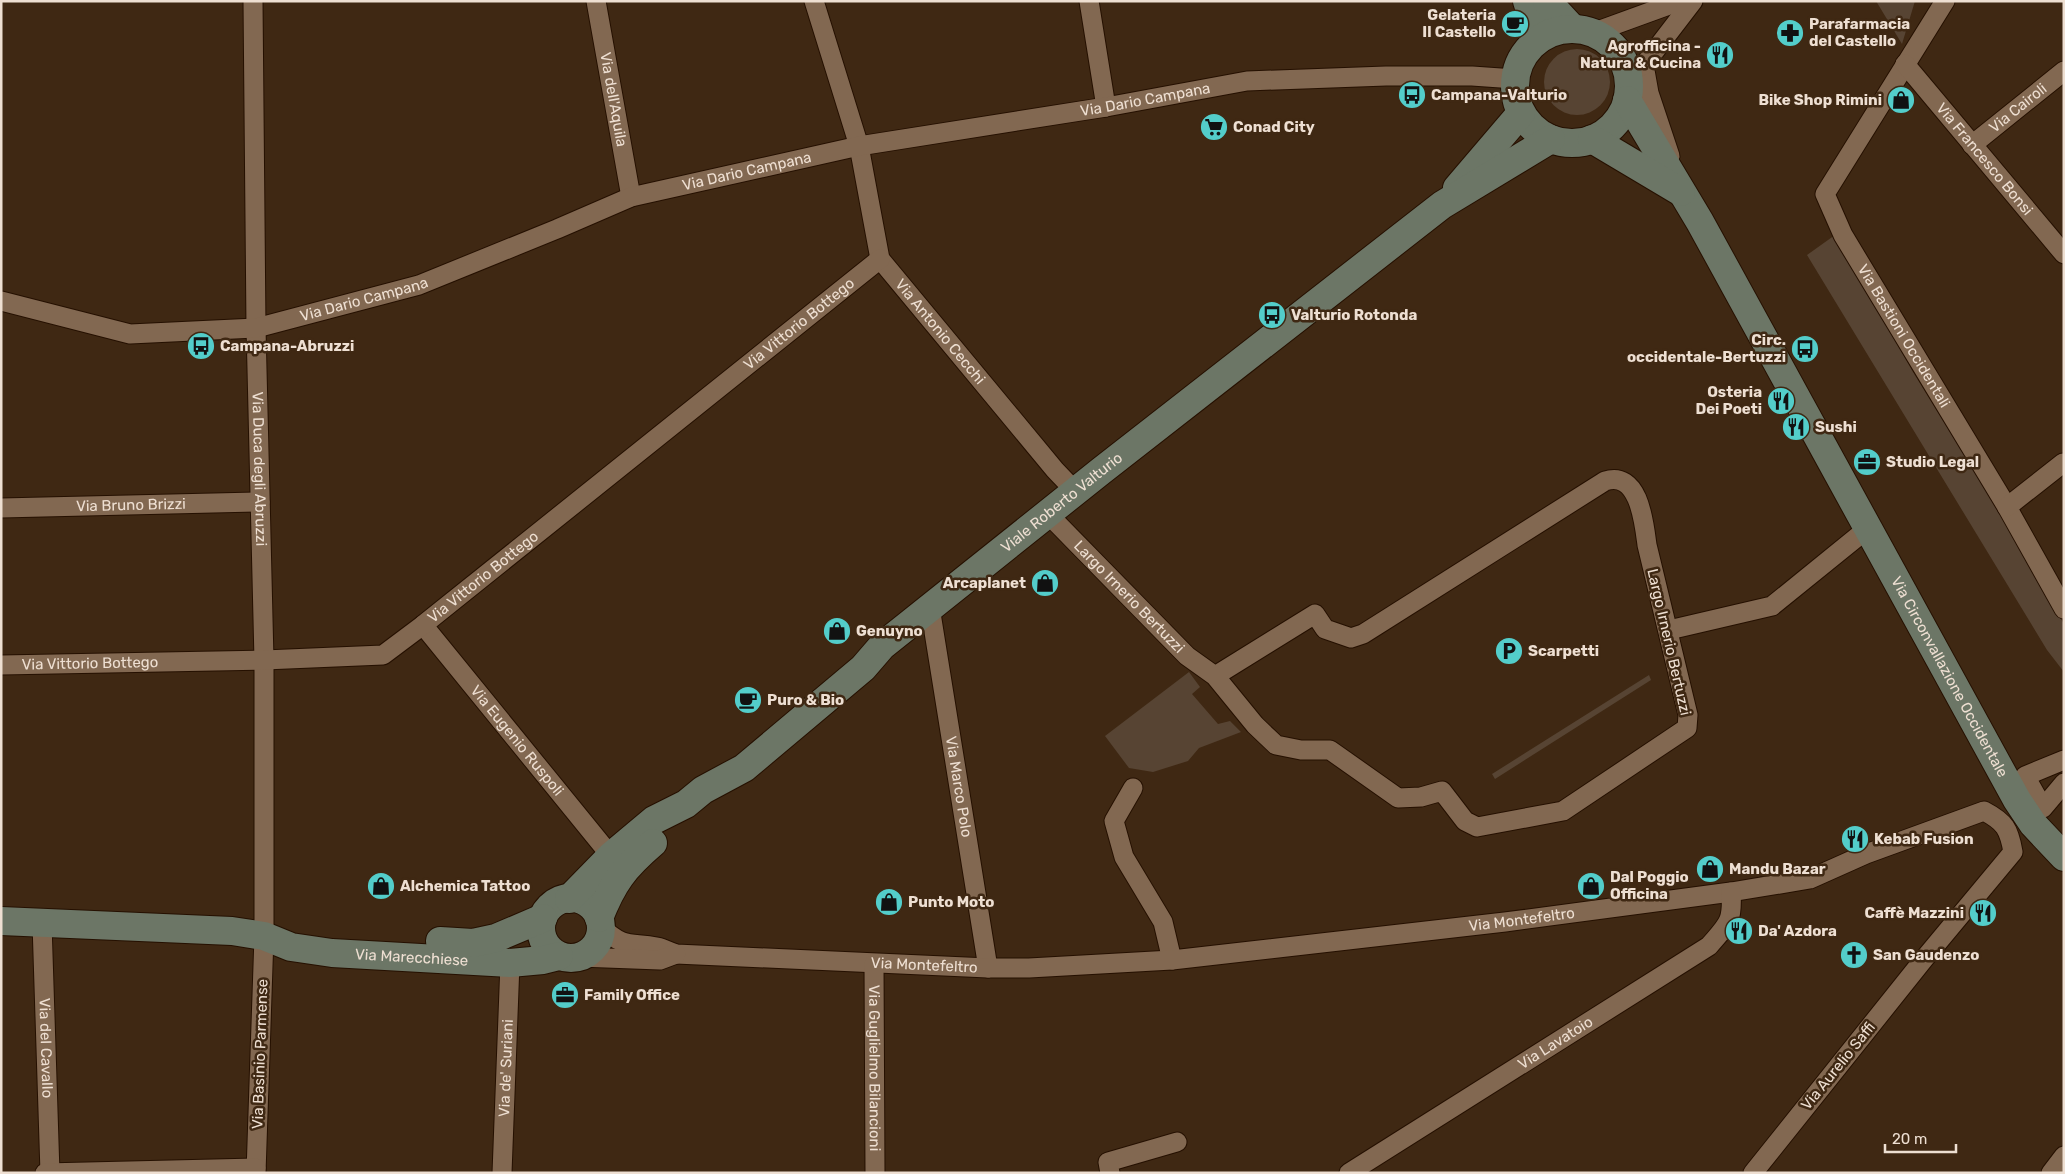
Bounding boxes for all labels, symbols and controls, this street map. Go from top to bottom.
place label: Gelateria Il Castello [1422,6,1496,41]
cafe icon: Gelateria Il Castello [1500,9,1530,39]
place label: Parafarmacia del Castello [1809,15,1910,50]
pharmacy icon: Parafarmacia del Castello [1775,18,1805,48]
place label: Agrofficina - Natura & Cucina [1580,37,1701,72]
restaurant icon: Agrofficina - Natura & Cucina [1705,40,1735,70]
street label: Via dell'Aquila [596,51,631,148]
street label: Via Dario Campana [1079,79,1212,120]
street label: Via Cairoli [1986,79,2050,137]
bus stop icon: Campana-Valturio [1397,80,1427,110]
shop icon: Bike Shop Rimini [1886,85,1916,115]
place label: Campana-Valturio [1431,86,1567,104]
place label: Bike Shop Rimini [1758,91,1882,109]
street label: Via Francesco Bonsi [1932,99,2037,219]
supermarket icon: Conad City [1199,112,1229,142]
place label: Conad City [1233,118,1315,136]
street label: Via Dario Campana [680,148,813,194]
street label: Via Bastioni Occidentali [1854,261,1954,411]
street label: Via Dario Campana [298,273,431,325]
street label: Via Vittorio Bottego [740,274,858,374]
street label: Via Antonio Cecchi [891,275,989,388]
bus stop icon: Valturio Rotonda [1257,300,1287,330]
place label: Valturio Rotonda [1291,306,1417,324]
bus stop icon: Campana-Abruzzi [186,331,216,361]
place label: Circ. occidentale-Bertuzzi [1627,331,1786,366]
bus stop icon: Circ. occidentale-Bertuzzi [1790,334,1820,364]
place label: Campana-Abruzzi [220,337,354,355]
place label: Osteria Dei Poeti [1695,383,1762,418]
restaurant icon: Osteria Dei Poeti [1766,386,1796,416]
street label: Via Duca degli Abruzzi [249,391,270,546]
restaurant icon: Sushi [1781,412,1811,442]
place label: Sushi [1815,418,1857,436]
office icon: Studio Legal [1852,447,1882,477]
street label: Viale Roberto Valturio [997,449,1126,556]
place label: Studio Legal [1886,453,1979,471]
street label: Via Bruno Brizzi [76,495,186,515]
street label: Via Vittorio Bottego [424,527,542,627]
street label: Largo Irnerio Bertuzzi [1070,537,1188,657]
street label: Largo Irnerio Bertuzzi [1643,567,1695,717]
shop icon: Arcaplanet [1030,568,1060,598]
street label: Via Circonvallazione Occidentale [1887,573,2012,780]
place label: Arcaplanet [943,574,1026,592]
shop icon: Genuyno [822,616,852,646]
place label: Genuyno [856,622,923,640]
parking icon: Scarpetti [1494,636,1524,666]
place label: Scarpetti [1528,642,1599,660]
street label: Via Vittorio Bottego [21,653,159,674]
street label: Via Eugenio Ruspoli [467,682,567,799]
cafe icon: Puro & Bio [733,685,763,715]
place label: Puro & Bio [767,691,844,709]
street label: Via Marco Polo [942,735,976,839]
restaurant icon: Kebab Fusion [1840,824,1870,854]
place label: Kebab Fusion [1874,830,1974,848]
shop icon: Mandu Bazar [1695,854,1725,884]
place label: Mandu Bazar [1729,860,1826,878]
place label: Dal Poggio Officina [1610,868,1689,903]
shop icon: Alchemica Tattoo [366,871,396,901]
shop icon: Dal Poggio Officina [1576,871,1606,901]
place label: Alchemica Tattoo [400,877,530,895]
shop icon: Punto Moto [874,887,904,917]
place label: Punto Moto [908,893,994,911]
restaurant icon: Caffè Mazzini [1968,898,1998,928]
street label: Via Montefeltro [1468,904,1576,935]
place label: Caffè Mazzini [1865,904,1964,922]
restaurant icon: Da' Azdora [1724,916,1754,946]
place label: Da' Azdora [1758,922,1837,940]
church icon: San Gaudenzo [1839,940,1869,970]
street label: Via Marecchiese [355,945,469,970]
place label: San Gaudenzo [1873,946,1979,964]
street label: Via Montefeltro [870,954,978,977]
street label: Via Basinio Parmense [248,979,272,1129]
office icon: Family Office [550,980,580,1010]
street label: Via Guglielmo Bilancioni [865,985,884,1151]
place label: Family Office [584,986,680,1004]
street label: Via del Cavallo [35,997,57,1098]
street label: Via Lavatoio [1515,1013,1596,1073]
street label: Via Aurelio Saffi [1797,1018,1879,1114]
street label: Via de' Suriani [495,1019,517,1117]
scale bar [1885,1122,1956,1154]
text: 20 m [1892,1130,1927,1148]

